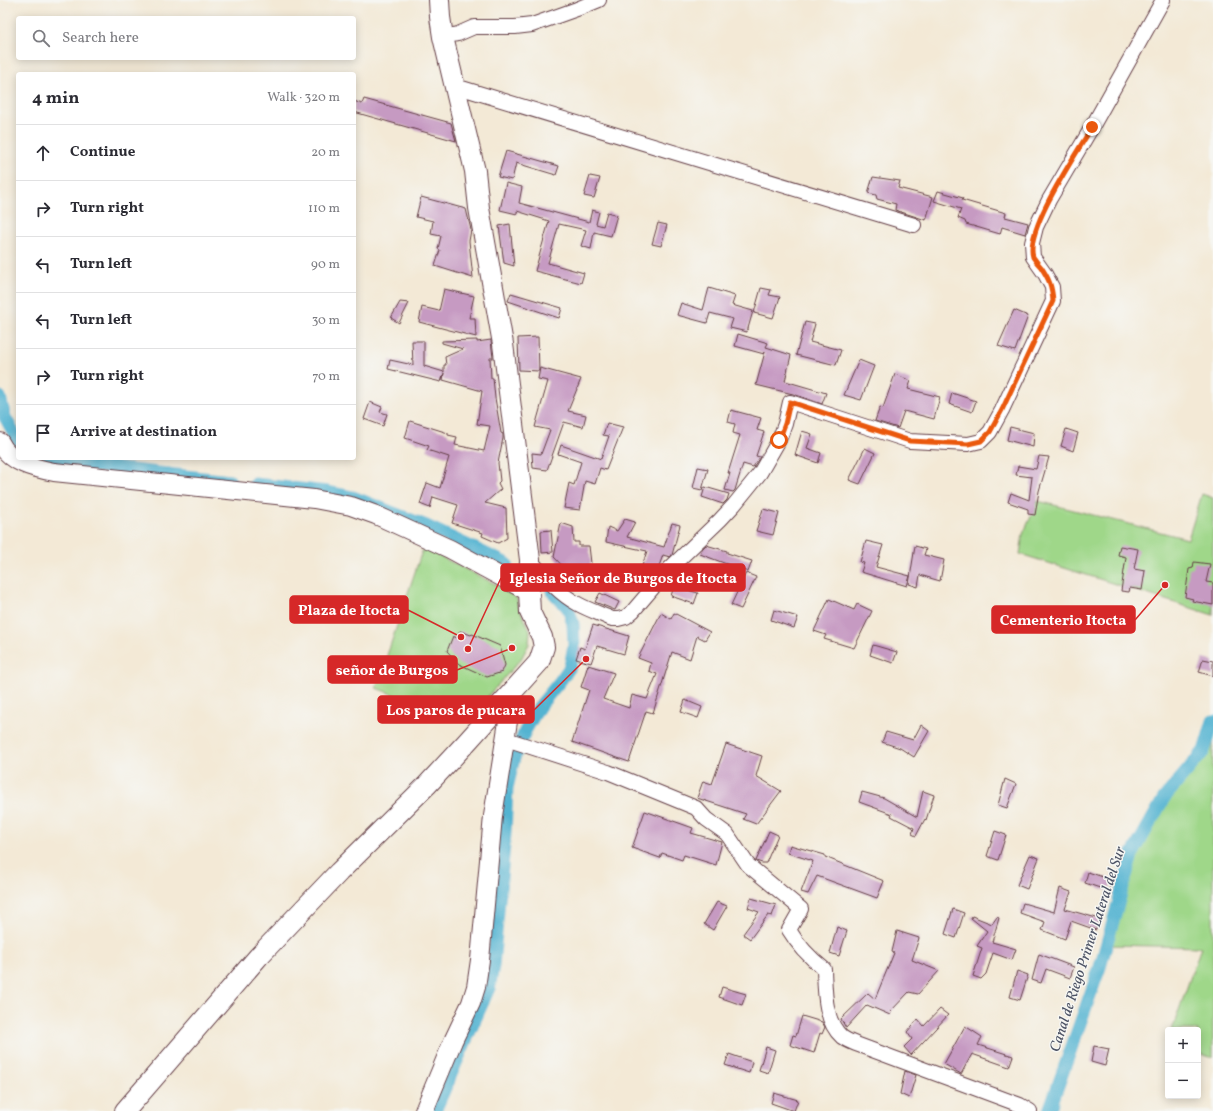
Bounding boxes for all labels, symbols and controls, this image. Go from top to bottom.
search box [16,16,356,60]
icon: search [30,27,52,49]
text: Search here [62,28,139,49]
text: 4 min [32,87,79,110]
text: Walk · 320 m [267,89,340,107]
route end [1083,118,1101,136]
icon: ahead [32,142,54,164]
text: Continue [70,142,135,163]
text: 20 m [311,144,340,162]
icon: right [32,198,54,220]
text: Turn right [70,198,144,219]
text: 110 m [308,200,340,218]
icon: left [32,254,54,276]
text: Turn left [70,254,132,275]
text: 90 m [311,256,340,274]
icon: left [32,310,54,332]
text: Turn left [70,310,132,331]
text: 30 m [312,312,340,330]
icon: right [32,366,54,388]
text: Turn right [70,366,144,387]
text: 70 m [312,368,340,386]
icon: arrive [32,422,54,444]
text: Arrive at destination [70,422,217,443]
route start [770,431,788,449]
callout: Iglesia Señor de Burgos de Itocta [501,564,745,591]
text: Iglesia Señor de Burgos de Itocta [509,569,737,590]
callout: Plaza de Itocta [290,596,408,623]
text: Plaza de Itocta [298,601,400,622]
callout: Cementerio Itocta [992,606,1135,633]
text: Cementerio Itocta [1000,611,1126,632]
callout: señor de Burgos [328,656,457,683]
text: señor de Burgos [336,661,448,682]
callout: Los paros de pucara [378,696,534,723]
text: Los paros de pucara [386,701,526,722]
water label: Canal de Riego Primer Lateral del Sur [1045,844,1132,1055]
map controls [1165,1027,1201,1099]
button: + [1165,1027,1201,1063]
button: − [1165,1063,1201,1099]

